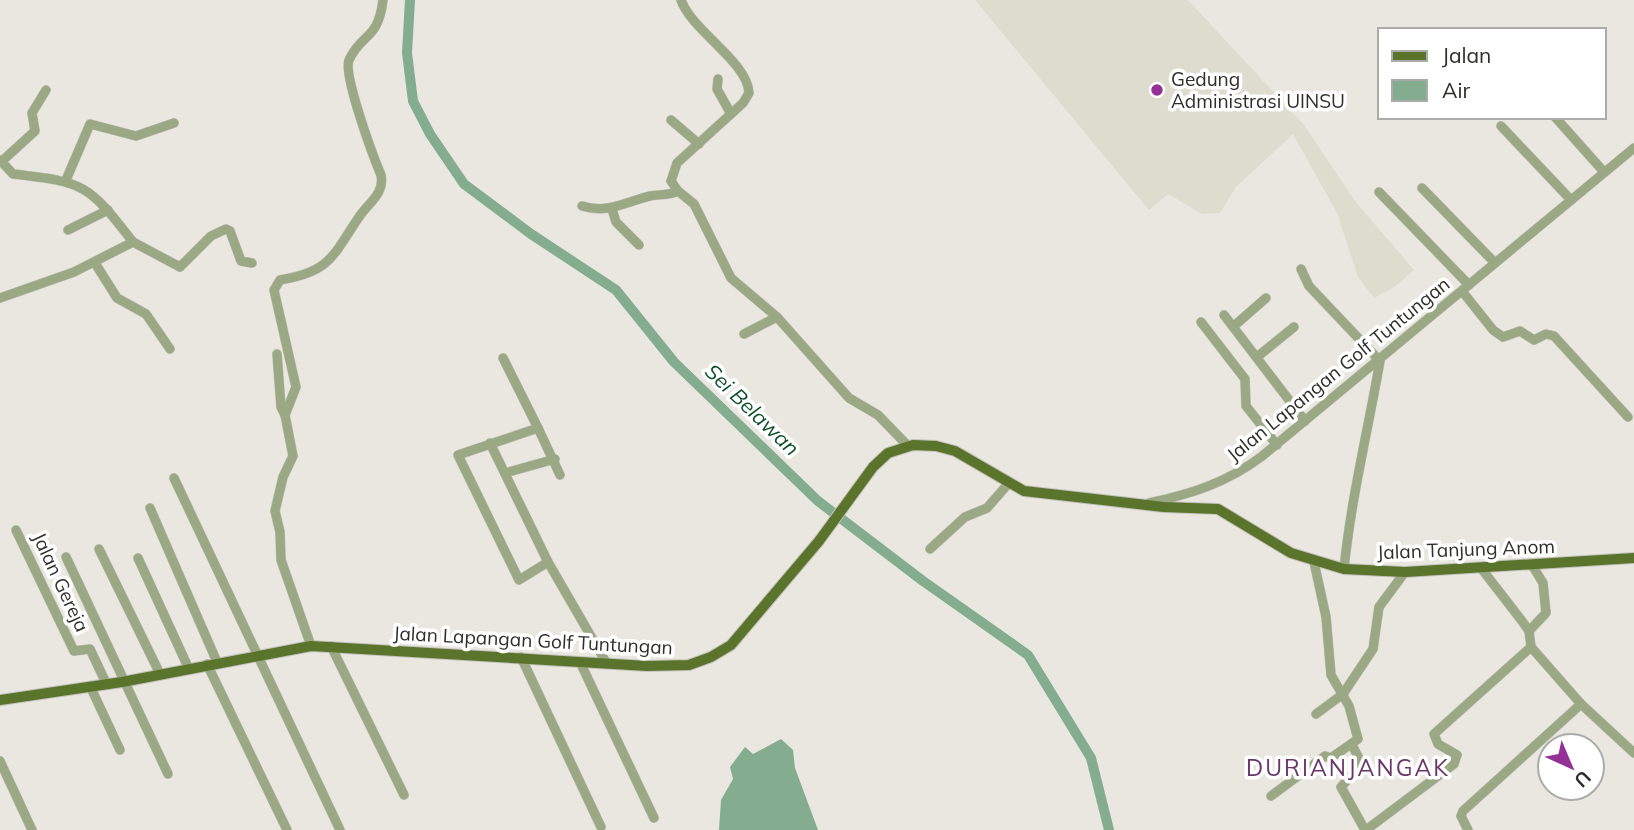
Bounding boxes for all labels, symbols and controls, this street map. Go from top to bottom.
legend [1378,28,1606,119]
text: Jalan [1442,42,1491,68]
place label: Gedung Administrasi UINSU [1171,67,1345,113]
text: Air [1442,77,1470,103]
marker: Gedung Administrasi UINSU [1149,82,1165,98]
street label: Jalan Lapangan Golf Tuntungan [1222,272,1454,466]
water label: Sei Belawan [700,358,805,461]
street label: Jalan Gereja [28,528,94,636]
street label: Jalan Tanjung Anom [1377,534,1555,564]
street label: Jalan Lapangan Golf Tuntungan [393,621,673,659]
north arrow [1536,732,1606,802]
district label: DURIANJANGAK [1246,753,1450,782]
text: U [1569,766,1596,793]

